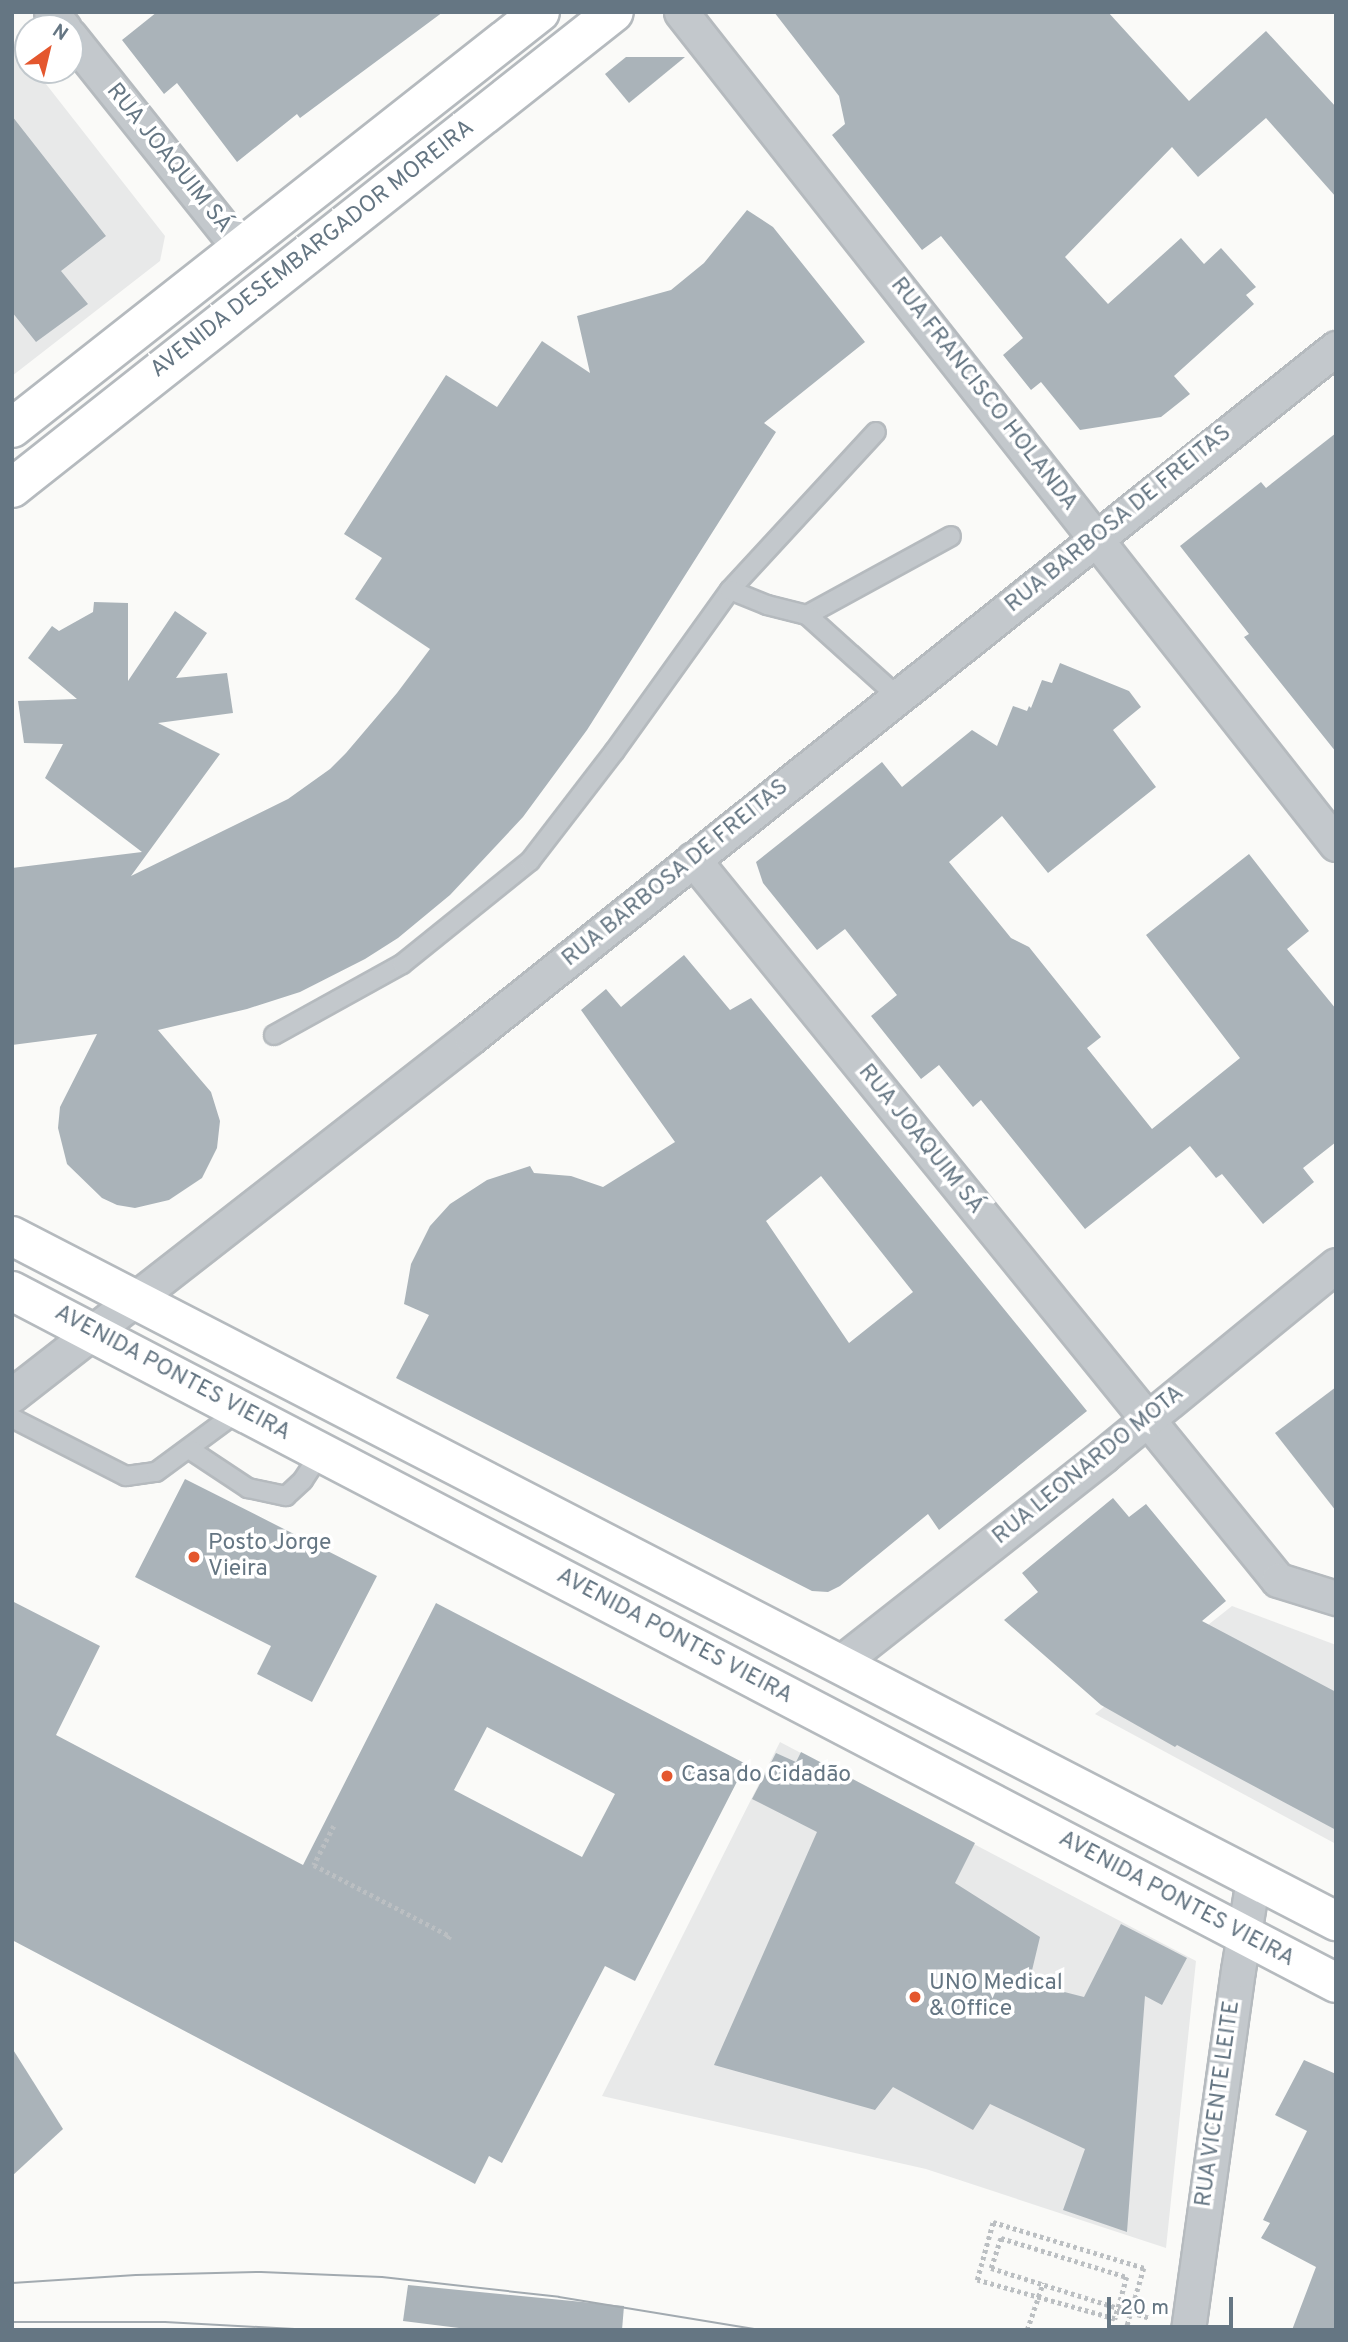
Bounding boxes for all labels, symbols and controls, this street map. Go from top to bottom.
north arrow [14,14,84,84]
text: N [47,19,72,47]
street label: RUA JOAQUIM SÁ [99,78,237,240]
street label: AVENIDA DESEMBARGADOR MOREIRA [145,115,481,385]
street label: RUA FRANCISCO HOLANDA [883,273,1083,517]
street label: RUA BARBOSA DE FREITAS [1000,420,1238,620]
street label: RUA BARBOSA DE FREITAS [557,774,795,974]
street label: RUA JOAQUIM SÁ [851,1059,989,1221]
street label: AVENIDA PONTES VIEIRA [48,1300,296,1448]
street label: RUA LEONARDO MOTA [988,1380,1190,1552]
place label: Posto Jorge Vieira [208,1530,331,1584]
marker: Posto Jorge Vieira [186,1549,202,1565]
street label: AVENIDA PONTES VIEIRA [550,1563,798,1711]
place label: Casa do Cidadão [681,1762,851,1790]
marker: Casa do Cidadão [659,1768,675,1784]
street label: AVENIDA PONTES VIEIRA [1052,1826,1300,1974]
place label: UNO Medical & Office [929,1970,1063,2024]
marker: UNO Medical & Office [907,1989,923,2005]
street label: RUA VICENTE LEITE [1191,1998,1247,2210]
scale bar [1110,2282,1236,2326]
text: 20 m [1120,2295,1169,2322]

